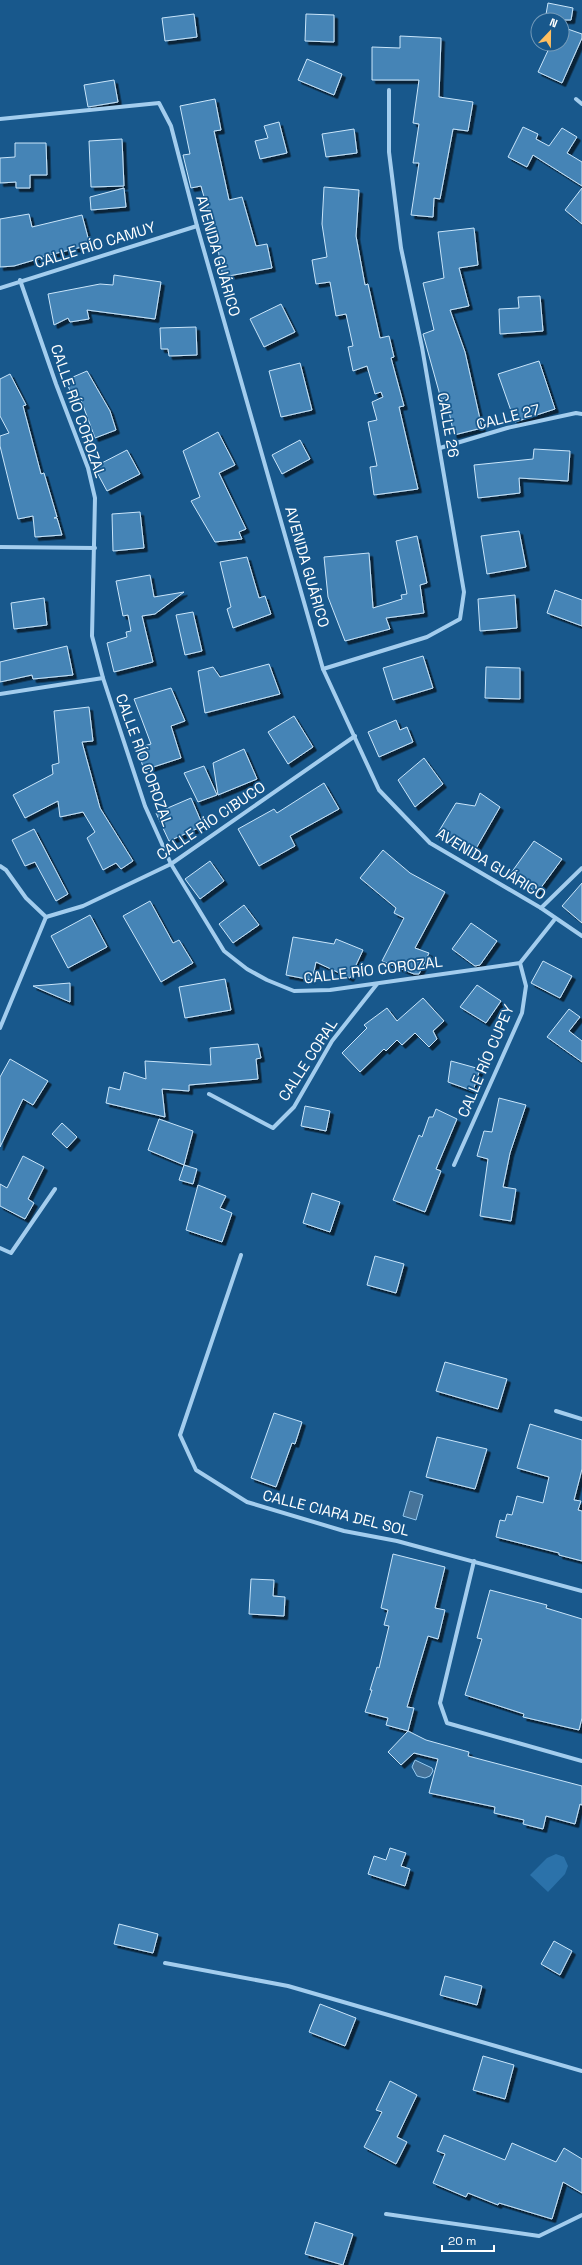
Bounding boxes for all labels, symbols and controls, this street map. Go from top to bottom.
north arrow [530,12,570,52]
text: N [548,15,560,31]
street label: AVENIDA GUÁRICO [192,193,245,318]
street label: CALLE RÍO CAMUY [32,217,158,272]
street label: CALLE RÍO COROZAL [47,342,110,480]
street label: CALLE 26 [433,391,464,459]
street label: CALLE 27 [474,399,542,434]
street label: AVENIDA GUÁRICO [281,504,334,629]
street label: CALLE RÍO COROZAL [112,691,177,829]
street label: CALLE RÍO CIBUCO [153,777,269,864]
street label: AVENIDA GUÁRICO [433,823,550,904]
street label: CALLE RÍO COROZAL [302,952,444,987]
street label: CALLE RÍO CUPEY [453,1001,518,1120]
street label: CALLE CORAL [274,1015,341,1105]
street label: CALLE CIARA DEL SOL [261,1485,411,1540]
scale bar [442,2227,494,2253]
text: 20 m [448,2233,476,2249]

